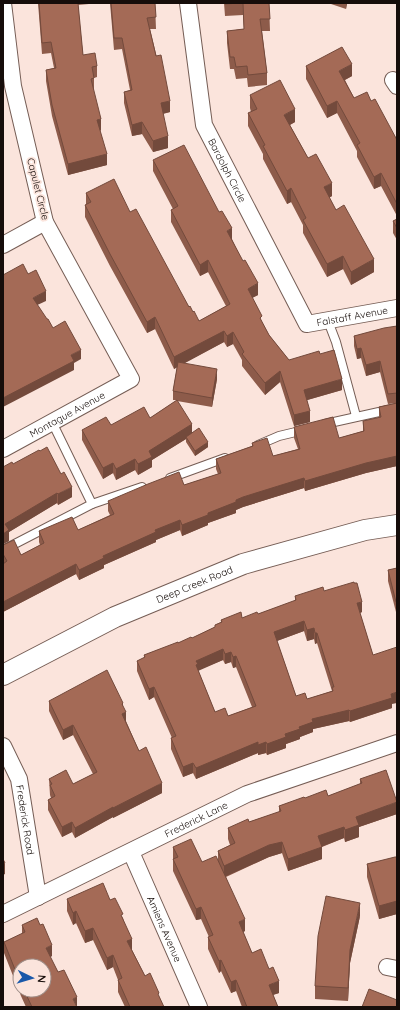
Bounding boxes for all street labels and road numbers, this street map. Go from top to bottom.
street label: Bardolph Circle [205,136,250,205]
street label: Capulet Circle [24,157,52,222]
street label: Falstaff Avenue [315,303,389,329]
street label: Montague Avenue [27,388,107,440]
street label: Deep Creek Road [154,562,235,606]
street label: Frederick Road [14,784,38,856]
street label: Frederick Lane [162,798,230,840]
street label: Amiens Avenue [145,894,185,964]

